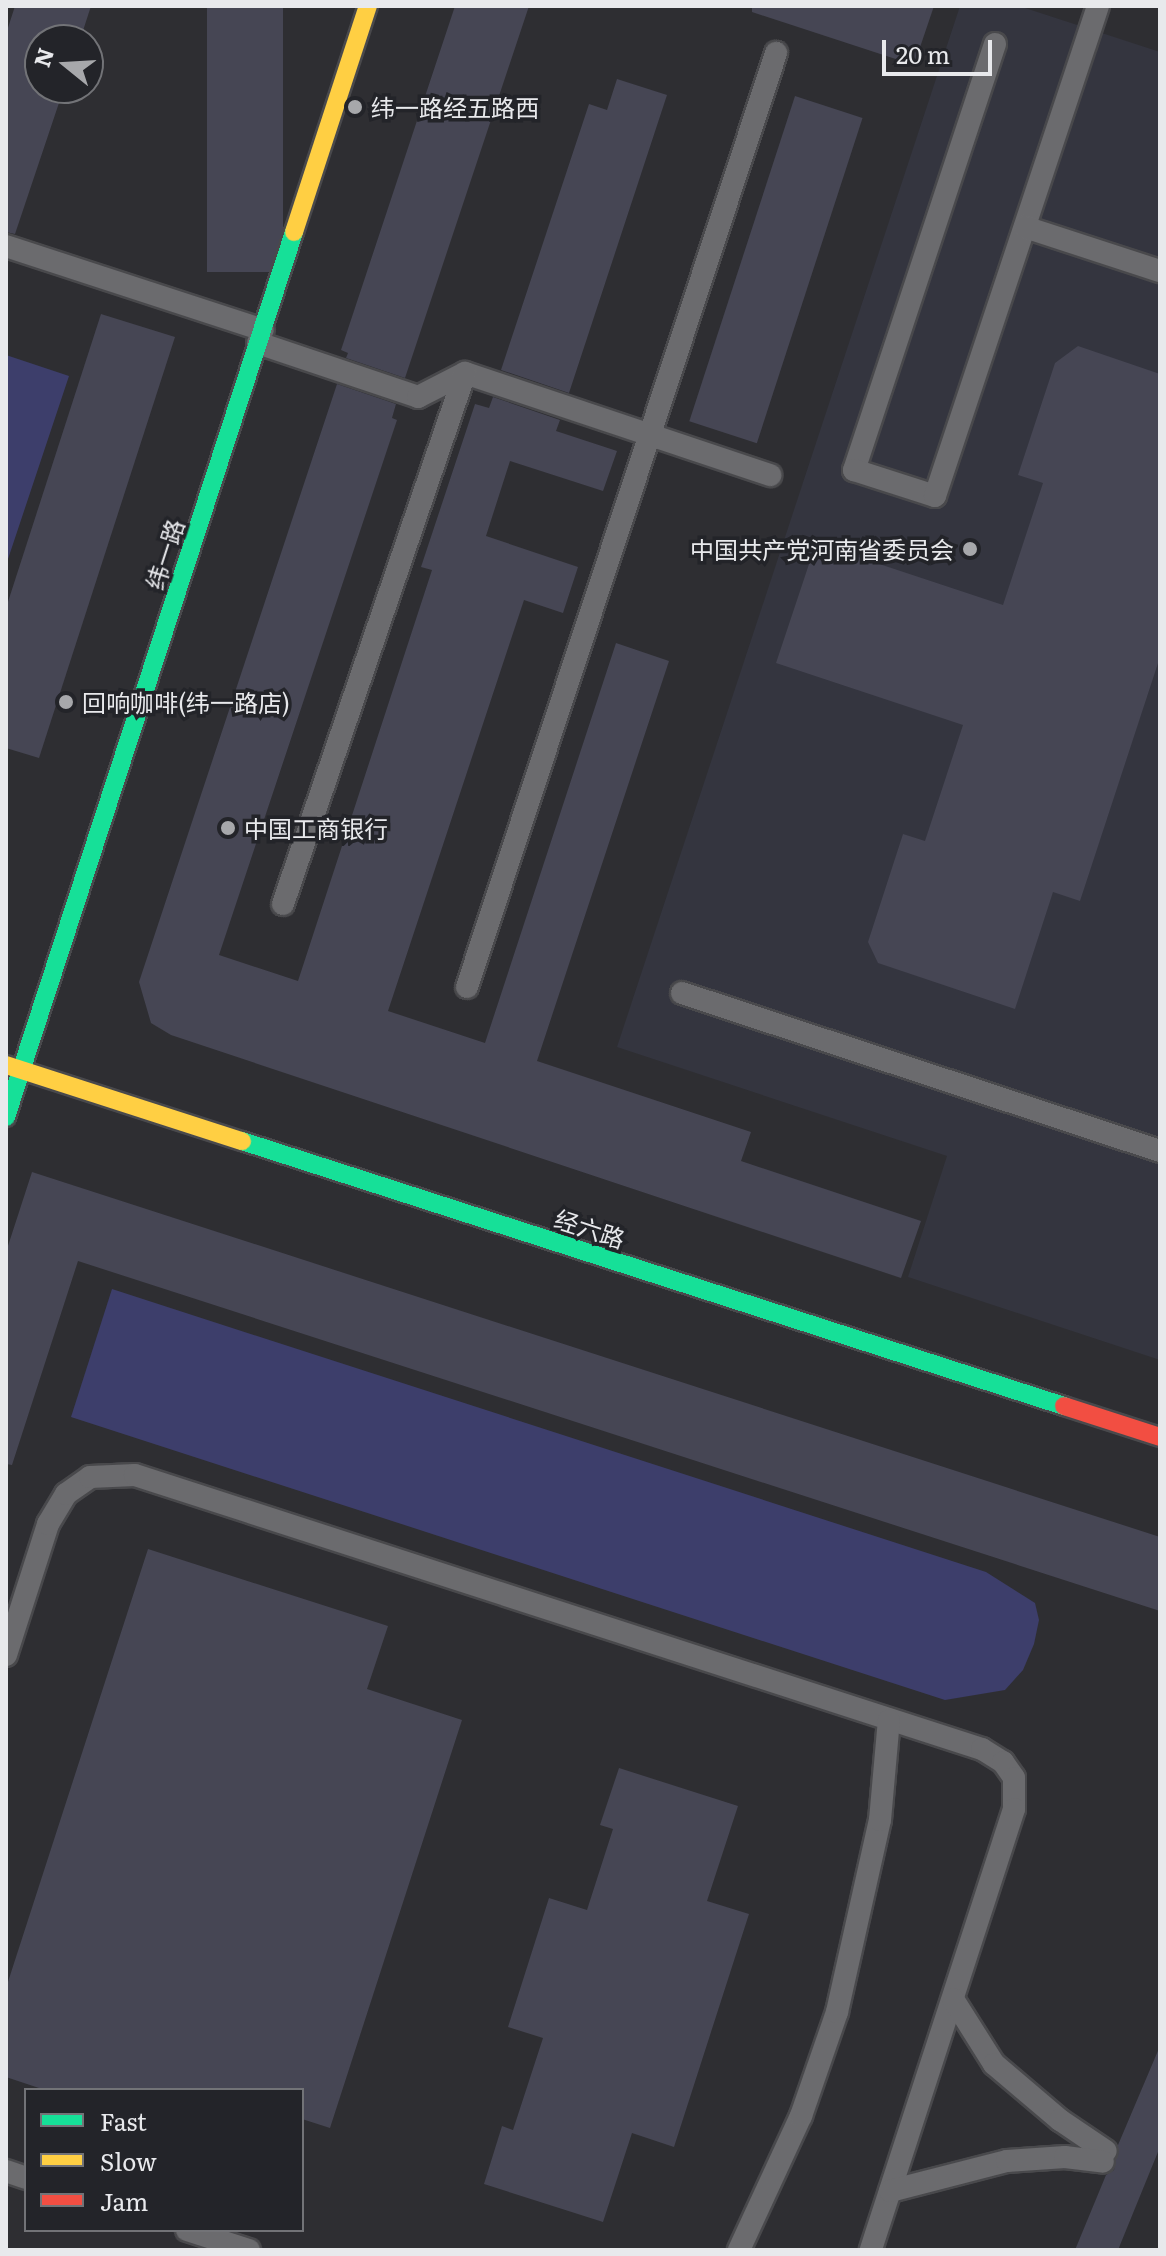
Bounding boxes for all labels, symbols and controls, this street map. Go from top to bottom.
north arrow [24,24,104,104]
scale bar [886,24,996,74]
text: 20 m [896,36,950,71]
text: N [24,43,61,71]
place label: 纬一路经五路西 [371,93,539,121]
marker: 纬一路经五路西 [346,98,364,116]
street label: 纬一路 [139,515,189,593]
place label: 中国共产党河南省委员会 [690,535,954,563]
marker: 中国共产党河南省委员会 [961,540,979,558]
place label: 回响咖啡(纬一路店) [82,688,290,716]
marker: 回响咖啡(纬一路店) [57,693,75,711]
place label: 中国工商银行 [244,814,388,842]
marker: 中国工商银行 [219,819,237,837]
street label: 经六路 [551,1203,629,1253]
legend [24,2088,304,2232]
text: Fast [100,2103,147,2138]
text: Slow [100,2143,157,2178]
text: Jam [100,2183,148,2218]

